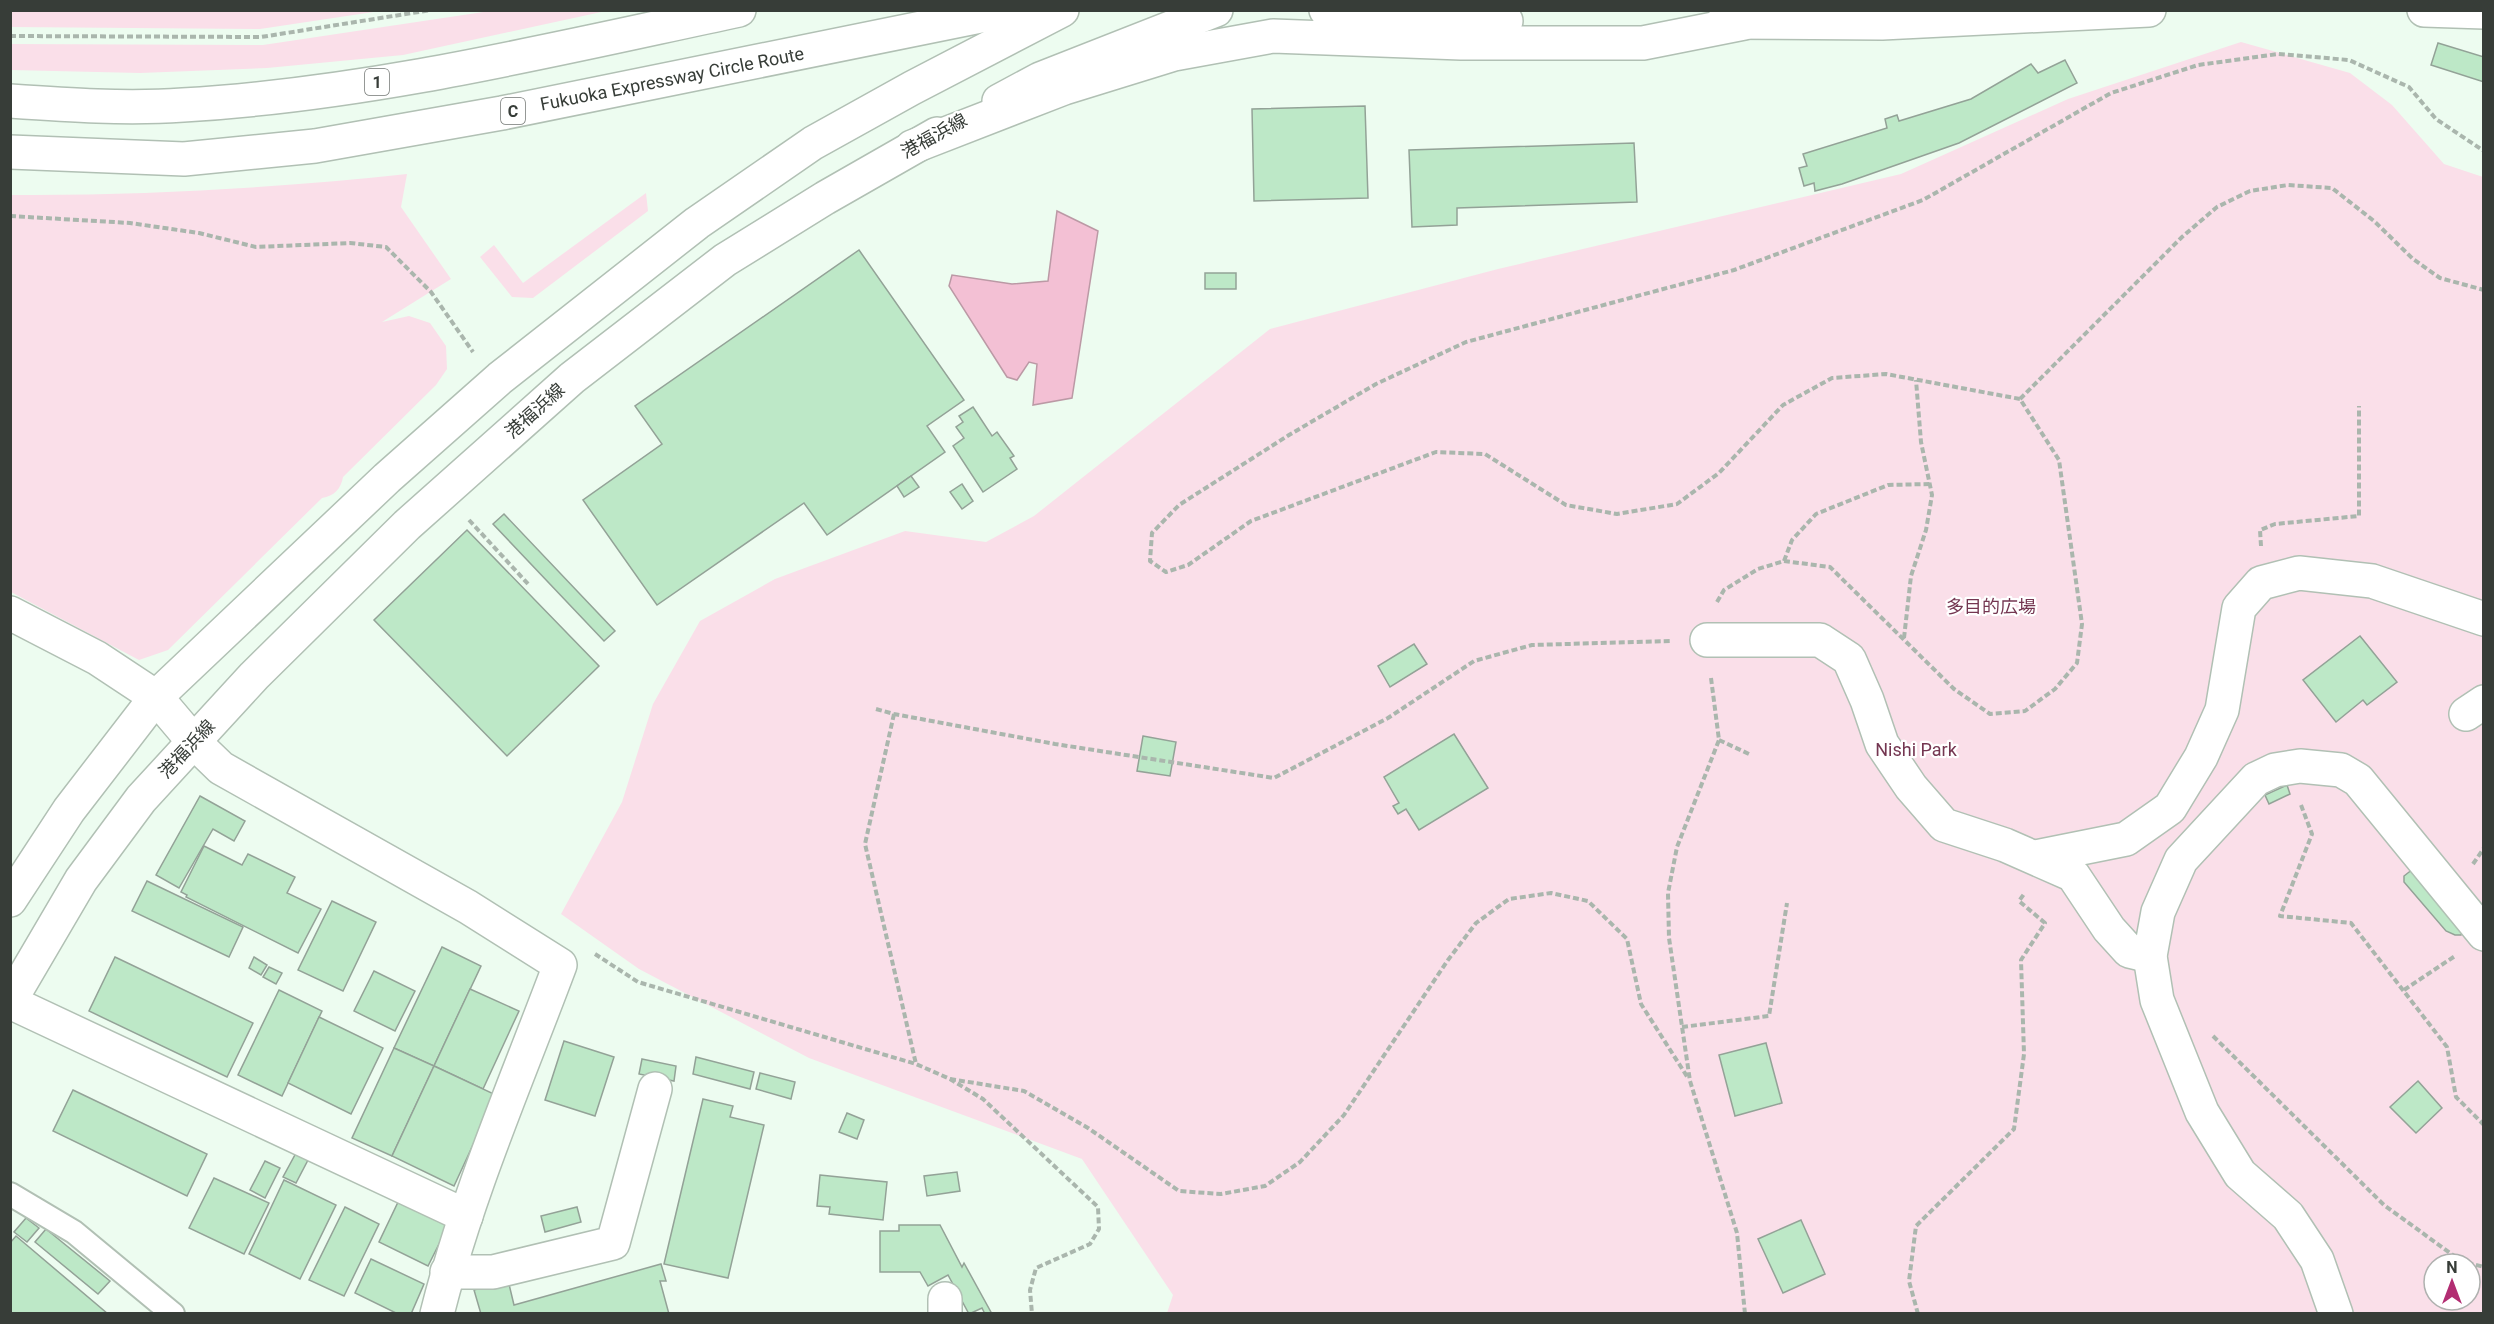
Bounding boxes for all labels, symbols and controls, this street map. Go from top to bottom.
street label: Fukuoka Expressway Circle Route [538,43,806,114]
road number: 1 [365,69,389,95]
road number: C [501,98,525,124]
street label: 港福浜線 [897,109,970,162]
street label: 港福浜線 [501,379,568,443]
park label: 多目的広場 [1946,596,2036,617]
street label: 港福浜線 [154,715,219,782]
park label: Nishi Park [1875,739,1958,760]
north arrow [2422,1252,2482,1312]
text: N [2446,1258,2458,1277]

